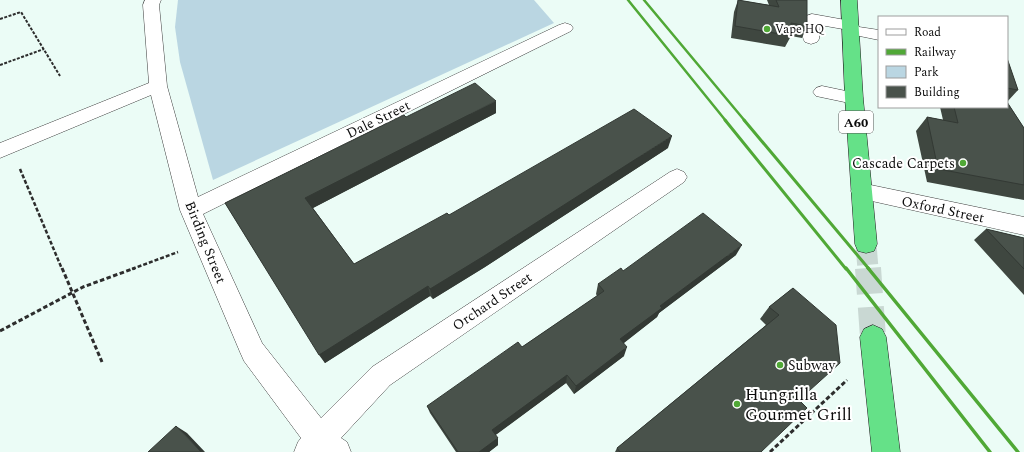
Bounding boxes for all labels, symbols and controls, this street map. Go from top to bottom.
legend [878,16,1008,108]
place label: Vape HQ [775,20,825,39]
text: Road [914,23,941,42]
marker: Vape HQ [762,24,772,34]
text: Railway [914,43,957,62]
text: Park [914,63,939,82]
text: Building [914,83,960,102]
street label: Dale Street [343,95,414,144]
road number: A60 [839,111,873,133]
place label: Cascade Carpets [852,153,955,174]
marker: Cascade Carpets [958,158,968,168]
street label: Oxford Street [900,190,986,229]
street label: Birding Street [179,198,232,287]
street label: Orchard Street [448,267,536,336]
place label: Subway [788,355,836,376]
marker: Subway [775,360,785,370]
place label: Hungrilla Gourmet Grill [745,382,852,428]
marker: Hungrilla Gourmet Grill [732,399,742,409]

